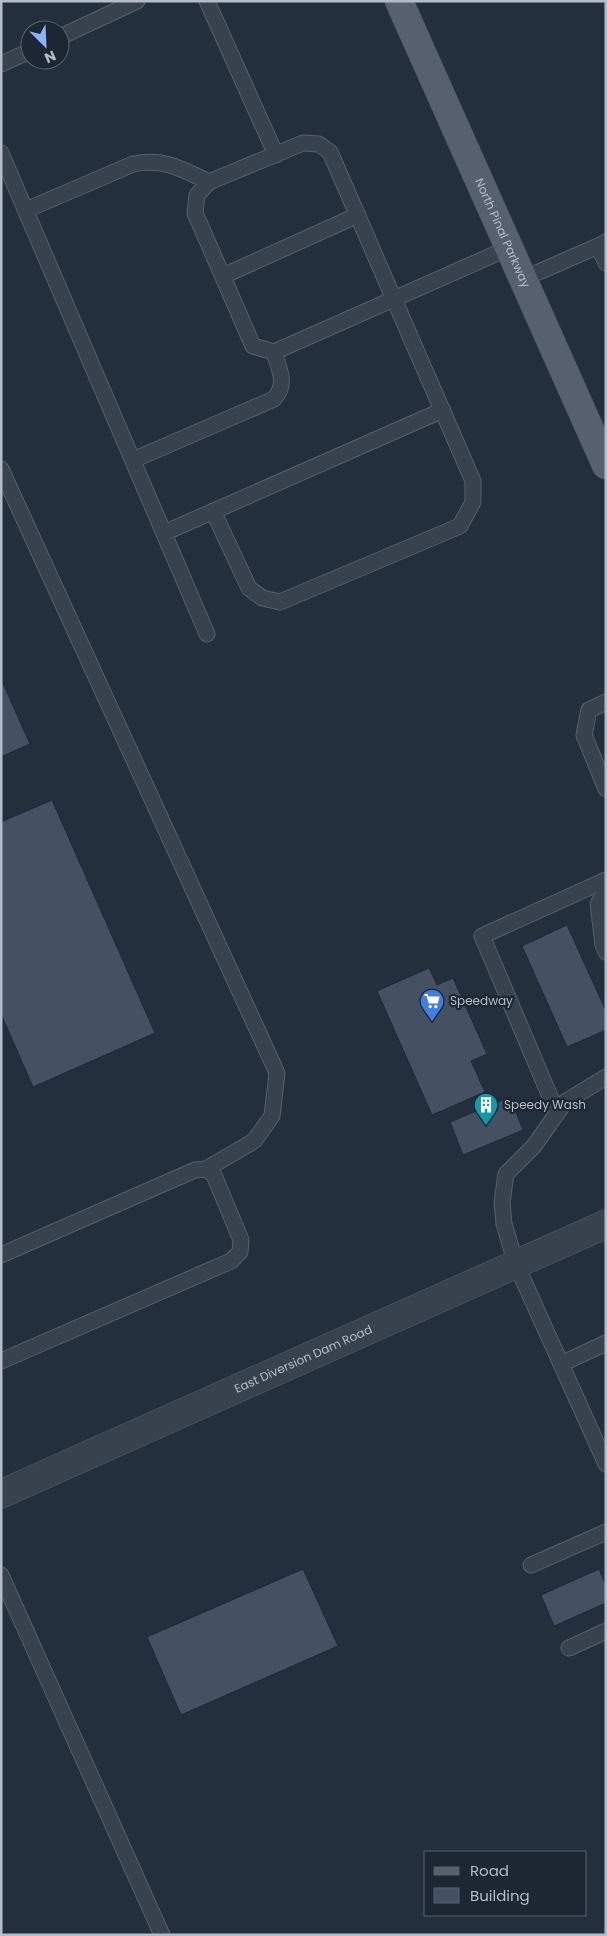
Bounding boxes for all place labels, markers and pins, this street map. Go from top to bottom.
supermarket icon: Speedway [419,988,445,1022]
place label: Speedway [450,992,513,1009]
building icon: Speedy Wash [473,1092,499,1126]
place label: Speedy Wash [504,1096,586,1113]

